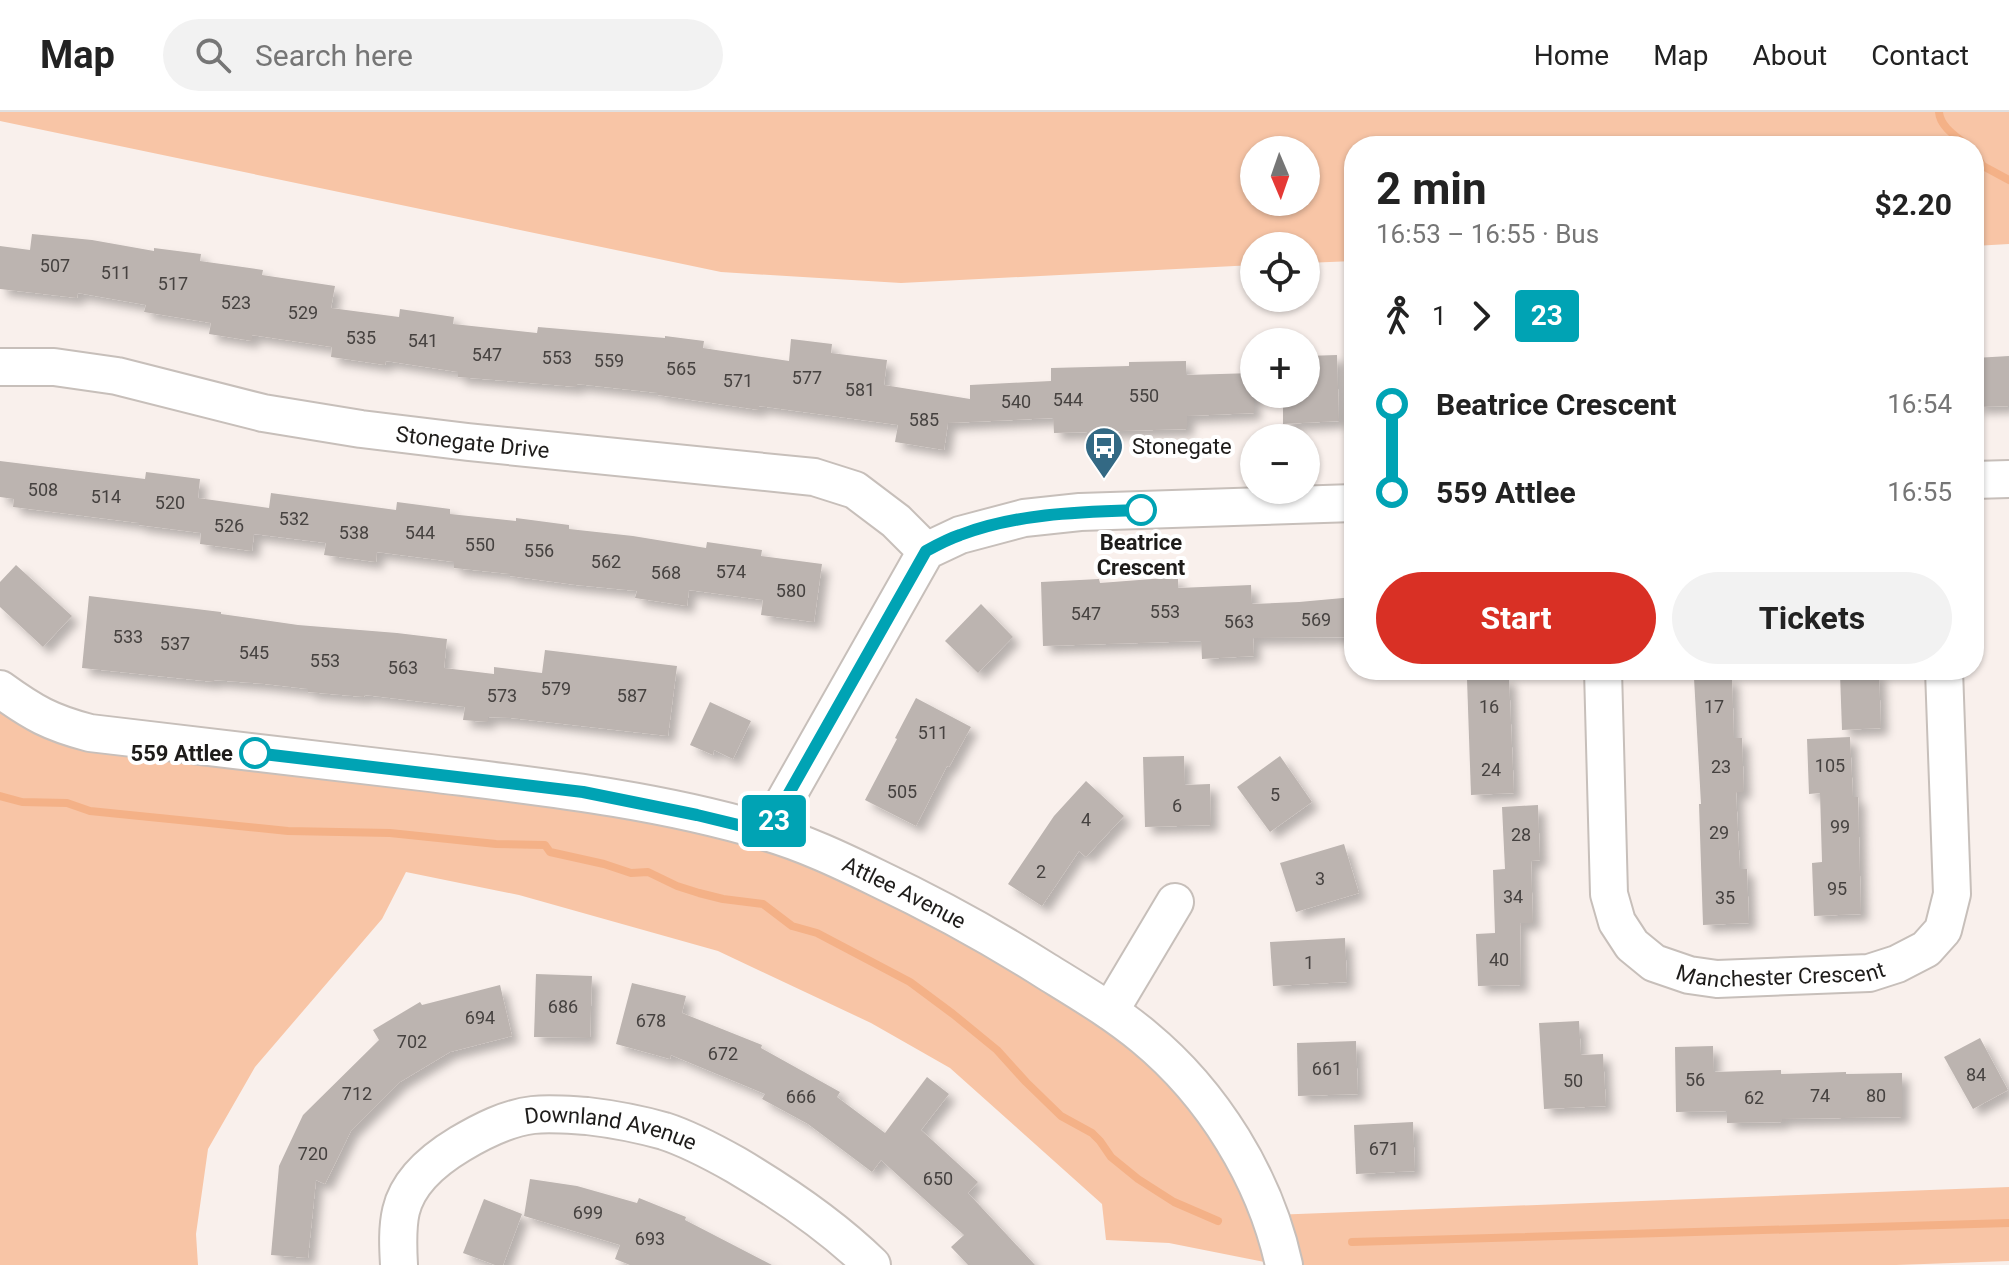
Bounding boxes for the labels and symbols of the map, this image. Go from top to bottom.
north arrow [1240,136,1320,216]
house number: 507 [40,255,70,276]
house number: 511 [101,262,131,283]
house number: 517 [158,273,188,294]
house number: 523 [221,292,251,313]
house number: 529 [288,302,318,323]
house number: 535 [346,327,376,348]
house number: 541 [408,330,438,351]
house number: 547 [472,344,502,365]
house number: 553 [542,347,572,368]
house number: 559 [594,350,624,371]
house number: 565 [666,358,696,379]
house number: 577 [792,367,822,388]
house number: 571 [723,370,753,391]
house number: 581 [845,379,875,400]
house number: 550 [1129,385,1159,406]
house number: 544 [1053,389,1083,410]
house number: 540 [1001,391,1031,412]
house number: 585 [909,409,939,430]
street label: Stonegate Drive [394,421,551,463]
bus stop icon: Stonegate [1083,425,1125,480]
place label: Stonegate [1132,434,1232,459]
house number: 508 [28,479,58,500]
house number: 514 [91,486,121,507]
house number: 520 [155,492,185,513]
marker: Beatrice Crescent [1126,495,1156,525]
house number: 532 [279,508,309,529]
house number: 526 [214,515,244,536]
house number: 538 [339,522,369,543]
house number: 544 [405,522,435,543]
place label: Beatrice Crescent [1097,530,1186,580]
house number: 550 [465,534,495,555]
house number: 556 [524,540,554,561]
house number: 562 [591,551,621,572]
house number: 574 [716,561,746,582]
house number: 568 [651,562,681,583]
house number: 580 [776,580,806,601]
house number: 553 [1150,601,1180,622]
house number: 547 [1071,603,1101,624]
house number: 569 [1301,609,1331,630]
house number: 563 [1224,611,1254,632]
house number: 533 [113,626,143,647]
house number: 537 [160,633,190,654]
house number: 545 [239,642,269,663]
house number: 553 [310,650,340,671]
house number: 563 [388,657,418,678]
house number: 579 [541,678,571,699]
house number: 573 [487,685,517,706]
house number: 587 [617,685,647,706]
house number: 16 [1479,696,1499,717]
house number: 17 [1704,696,1724,717]
house number: 511 [918,722,948,743]
marker: 559 Attlee [240,738,270,768]
place label: 559 Attlee [131,741,233,766]
house number: 105 [1815,755,1845,776]
house number: 23 [1711,756,1731,777]
house number: 24 [1481,759,1501,780]
house number: 505 [887,781,917,802]
house number: 5 [1270,784,1280,805]
line badge: 23 [738,795,810,847]
house number: 6 [1172,795,1182,816]
house number: 4 [1081,809,1091,830]
house number: 99 [1830,816,1850,837]
house number: 29 [1709,822,1729,843]
house number: 28 [1511,824,1531,845]
street label: Attlee Avenue [839,851,970,934]
house number: 2 [1036,861,1046,882]
house number: 3 [1315,868,1325,889]
house number: 95 [1827,878,1847,899]
house number: 34 [1503,886,1523,907]
house number: 35 [1715,887,1735,908]
house number: 40 [1489,949,1509,970]
house number: 1 [1304,952,1314,973]
street label: Manchester Crescent [1673,956,1888,992]
house number: 686 [548,996,578,1017]
house number: 694 [465,1007,495,1028]
house number: 678 [636,1010,666,1031]
house number: 702 [397,1031,427,1052]
house number: 672 [708,1043,738,1064]
house number: 661 [1312,1058,1342,1079]
house number: 84 [1966,1064,1986,1085]
house number: 56 [1685,1069,1705,1090]
house number: 50 [1563,1070,1583,1091]
house number: 712 [342,1083,372,1104]
house number: 74 [1810,1085,1830,1106]
house number: 80 [1866,1085,1886,1106]
house number: 666 [786,1086,816,1107]
house number: 62 [1744,1087,1764,1108]
street label: Downland Avenue [523,1102,701,1155]
house number: 671 [1369,1138,1399,1159]
house number: 720 [298,1143,328,1164]
house number: 650 [923,1168,953,1189]
house number: 699 [573,1202,603,1223]
house number: 693 [635,1228,665,1249]

